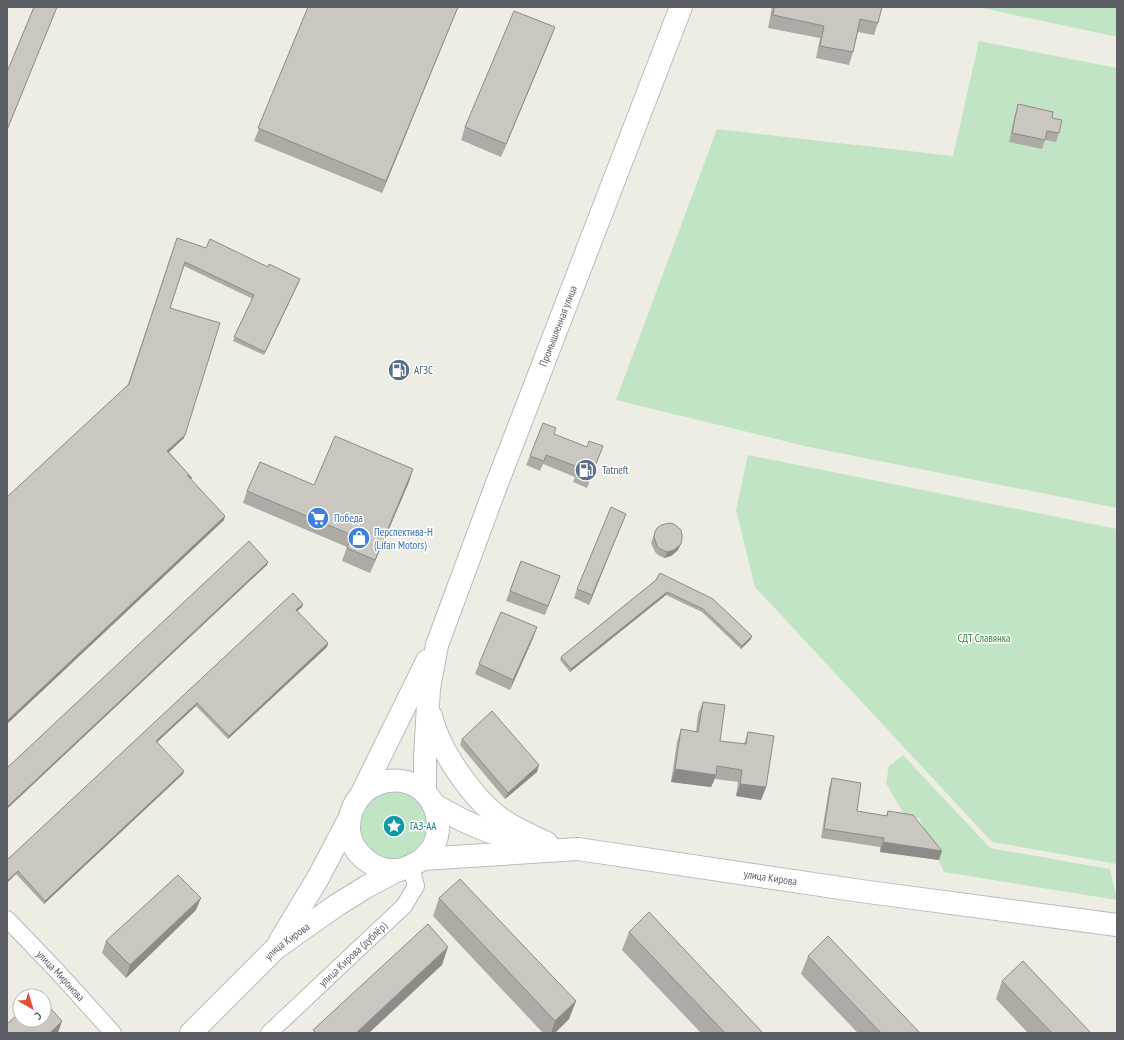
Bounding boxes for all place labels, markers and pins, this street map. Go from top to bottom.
fuel station icon: АГЗС [386,357,412,383]
place label: АГЗС [414,363,433,377]
fuel station icon: Tatneft [573,457,599,483]
place label: Tatneft [602,463,629,477]
supermarket icon: Победа [305,505,331,531]
place label: Победа [334,511,363,525]
shop icon: Перспектива-Н (Lifan Motors) [346,525,372,551]
place label: Перспектива-Н (Lifan Motors) [374,525,433,552]
place icon: ГАЗ-АА [381,813,407,839]
place label: ГАЗ-АА [410,819,437,833]

